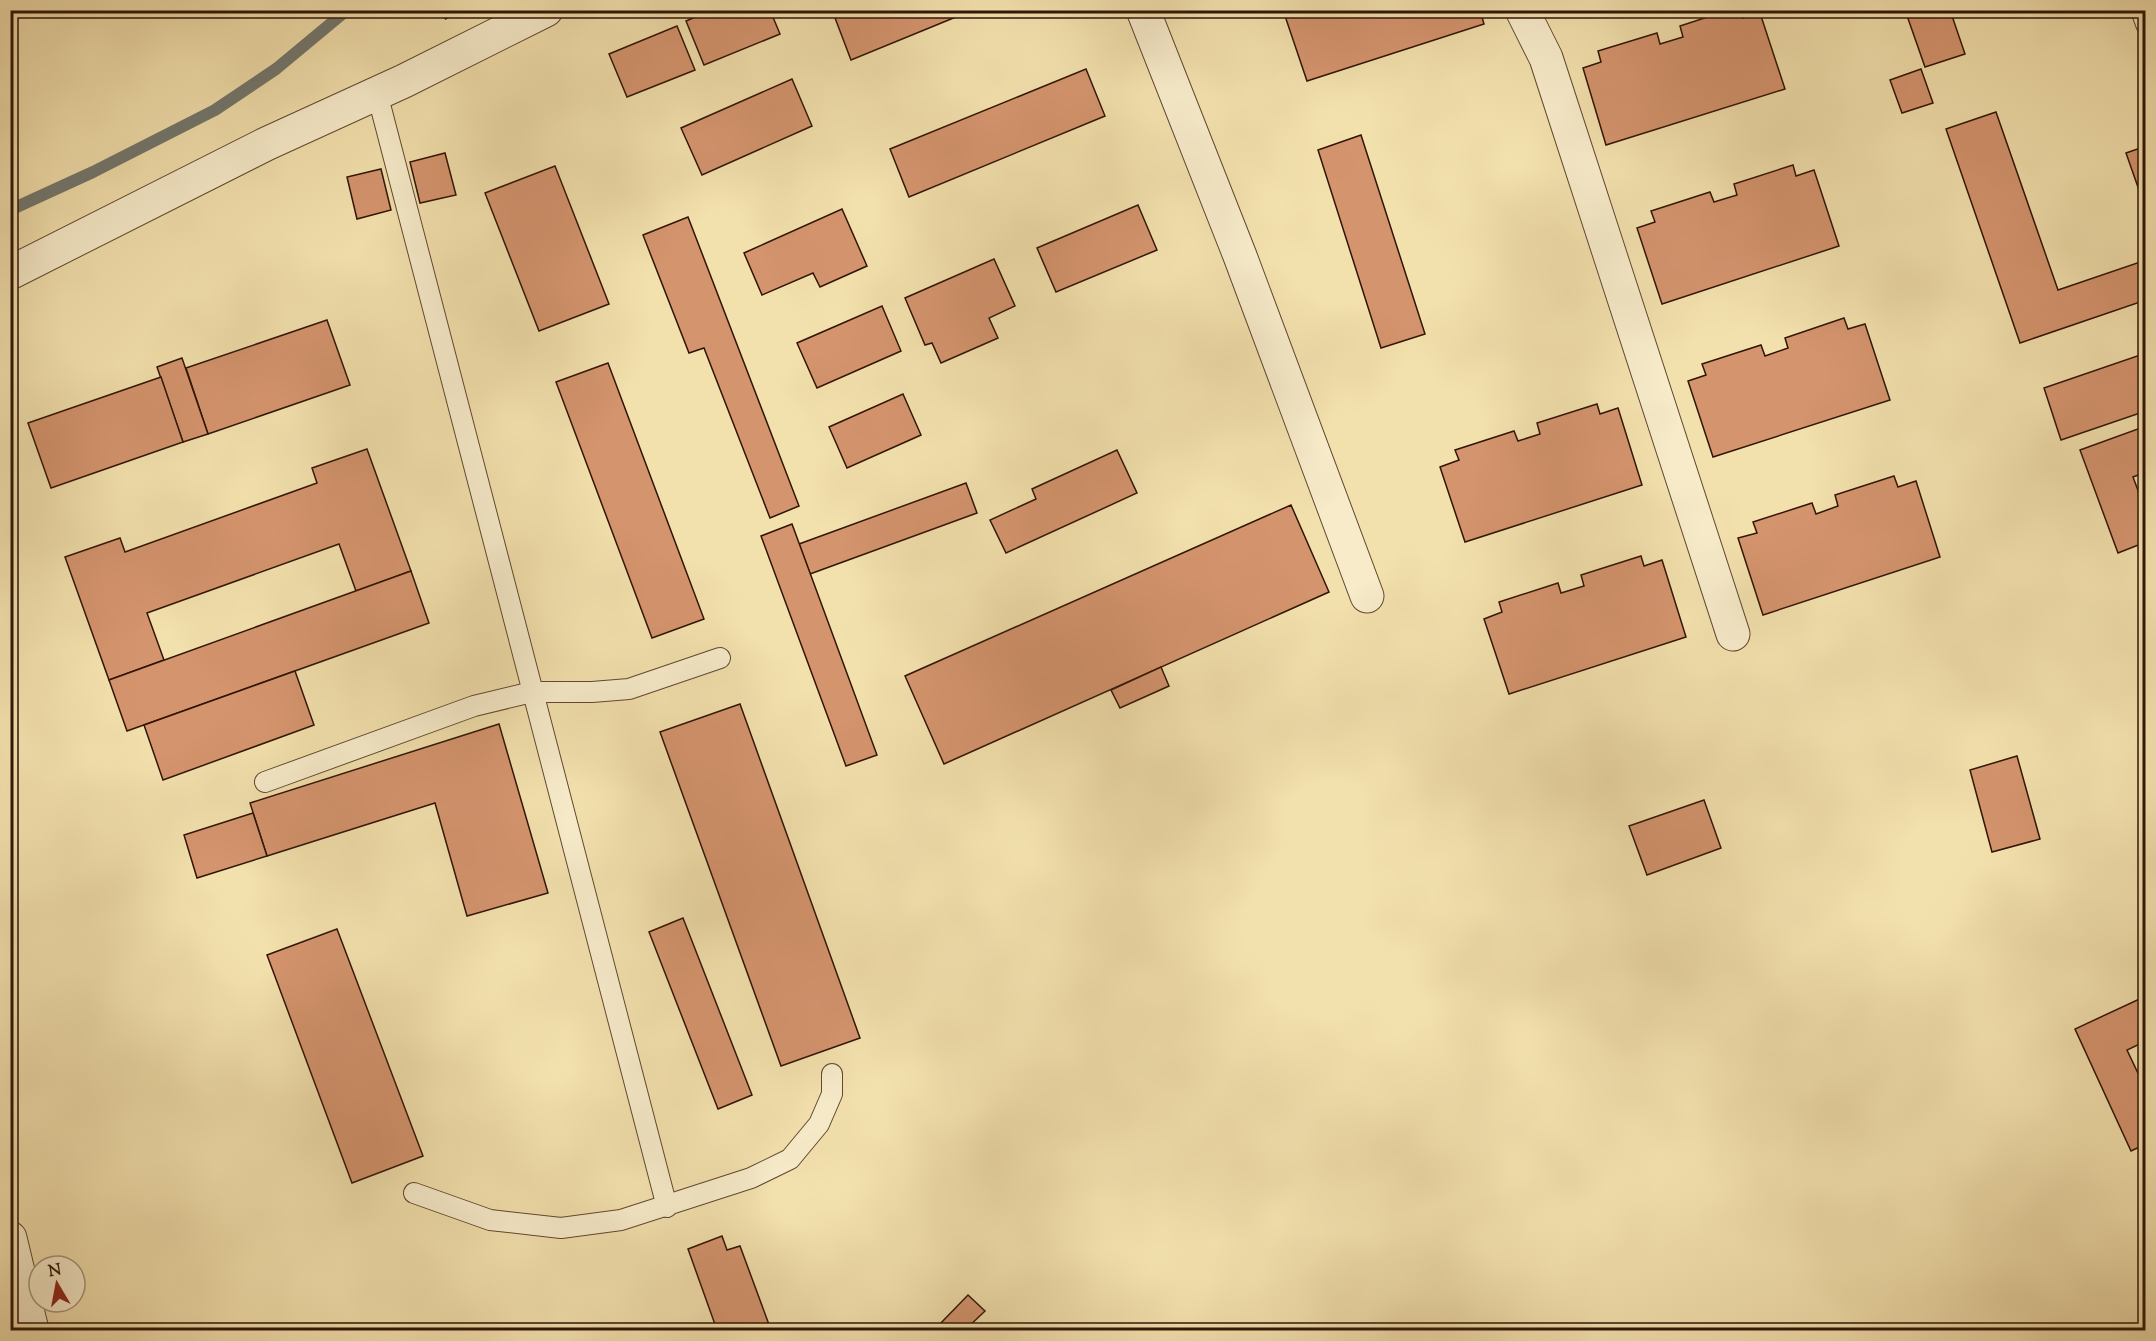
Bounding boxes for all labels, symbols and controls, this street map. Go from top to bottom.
north arrow [27,1254,87,1314]
text: N [47,1259,63,1284]

